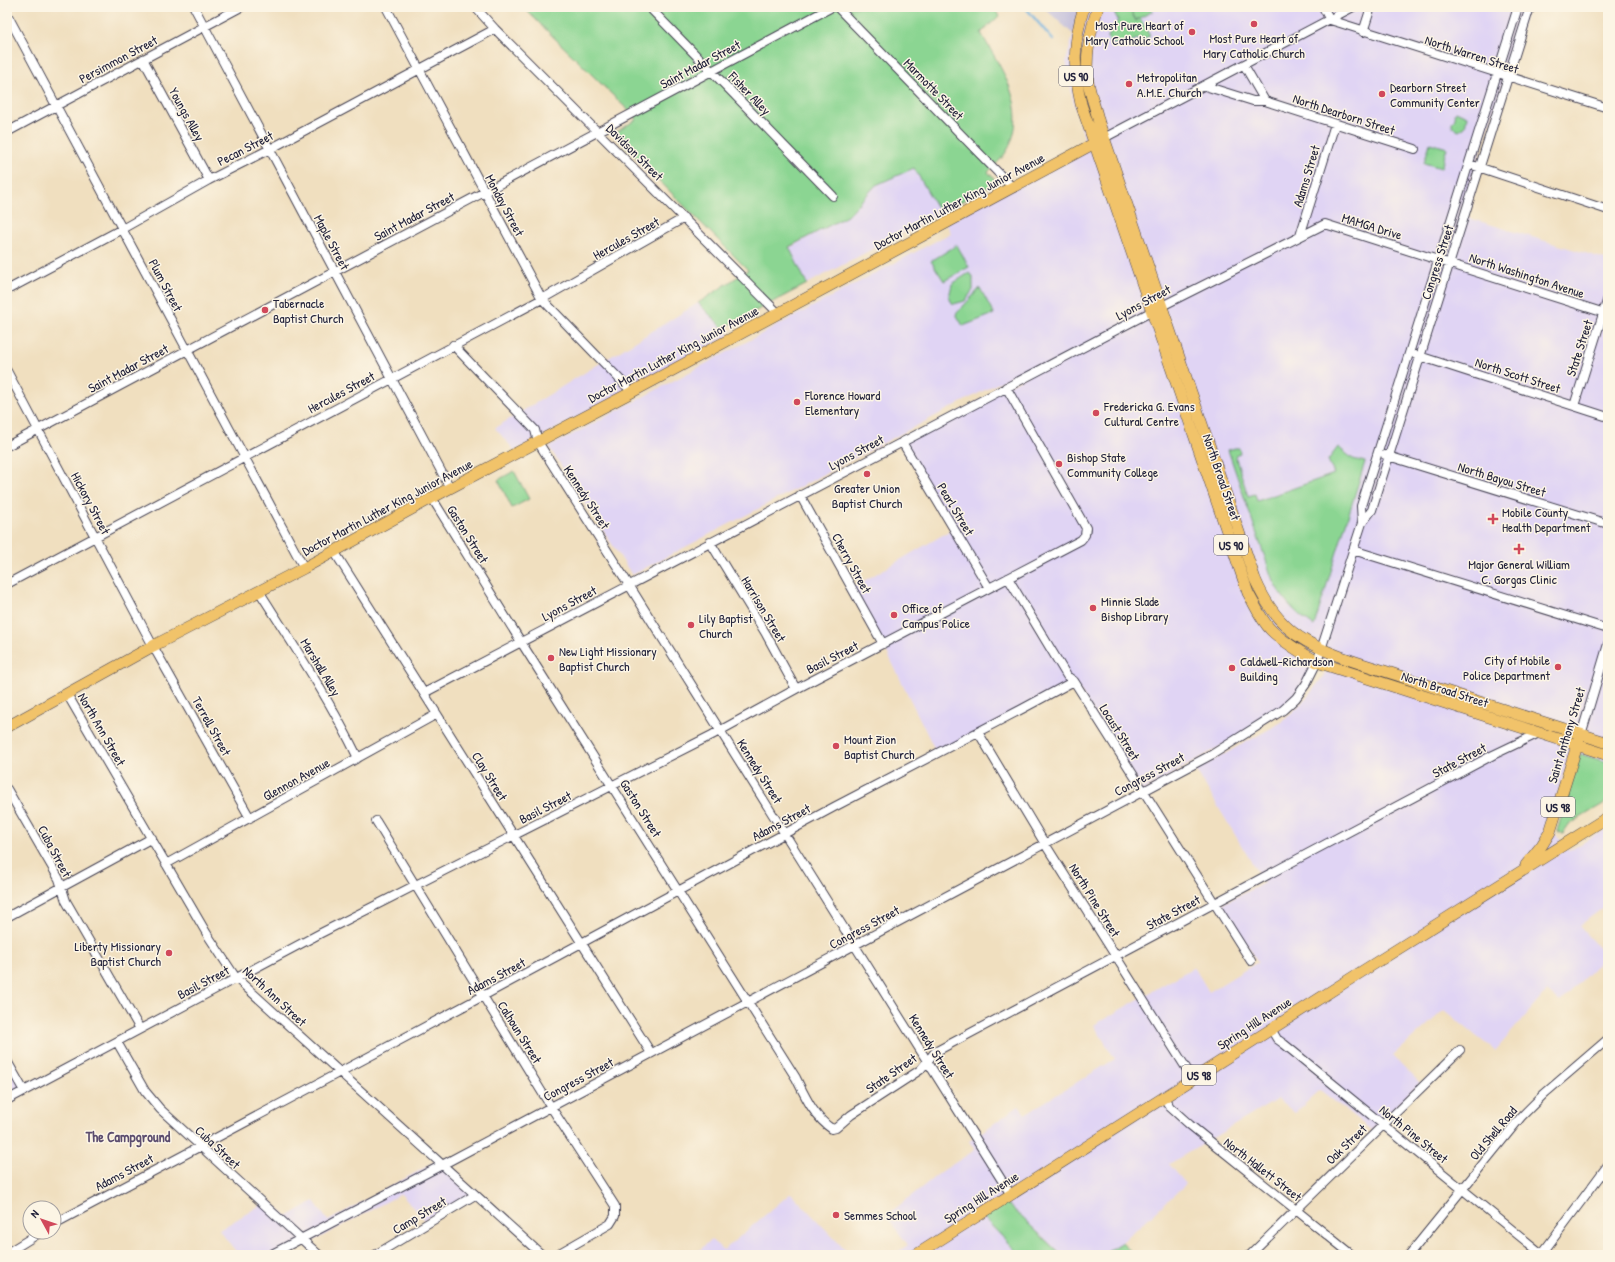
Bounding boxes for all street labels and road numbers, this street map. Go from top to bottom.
street label: North Warren Street [1423,30,1522,78]
street label: Persimmon Street [76,31,161,87]
street label: Saint Madar Street [657,35,744,93]
street label: Marmotte Street [900,54,968,124]
road number: US 90 [1059,66,1093,86]
street label: Fisher Alley [724,67,776,119]
street label: Youngs Alley [165,84,209,144]
street label: North Dearborn Street [1291,89,1398,139]
street label: Davidson Street [603,120,668,185]
street label: Pecan Street [214,126,277,170]
street label: Adams Street [1288,142,1324,209]
street label: Doctor Martin Luther King Junior Avenue [871,148,1047,254]
street label: Monday Street [481,171,529,240]
street label: Saint Madar Street [371,187,458,245]
street label: MAMGA Drive [1340,208,1404,244]
street label: Maple Street [310,211,354,273]
street label: Hercules Street [590,212,663,264]
street label: Congress Street [1416,222,1458,302]
street label: North Washington Avenue [1467,248,1587,302]
street label: Plum Street [145,256,188,315]
street label: Lyons Street [1112,280,1174,324]
street label: Doctor Martin Luther King Junior Avenue [585,301,761,407]
street label: State Street [1561,317,1597,379]
street label: Saint Madar Street [85,339,172,397]
street label: North Scott Street [1473,353,1563,397]
street label: Hercules Street [304,367,378,417]
street label: Lyons Street [825,430,887,474]
street label: North Broad Street [1199,431,1245,523]
street label: Doctor Martin Luther King Junior Avenue [299,454,475,560]
street label: North Bayou Street [1456,457,1549,501]
street label: Kennedy Street [560,462,615,533]
street label: Hickory Street [67,469,115,538]
street label: Pearl Street [933,479,979,539]
street label: Gaston Street [443,502,493,567]
street label: Cherry Street [828,530,876,597]
road number: US 90 [1214,535,1248,555]
street label: Harrison Street [737,573,791,646]
street label: Lyons Street [538,581,600,625]
street label: Marshall Alley [297,635,346,700]
street label: Basil Street [803,636,862,678]
street label: North Broad Street [1399,666,1491,712]
street label: Saint Anthony Street [1543,684,1589,785]
street label: North Ann Street [74,689,130,769]
street label: Terrell Street [188,693,236,759]
street label: Locust Street [1096,700,1145,764]
street label: Kennedy Street [733,735,787,807]
street label: State Street [1429,738,1489,782]
street label: Clay Street [468,748,512,804]
street label: Congress Street [1111,748,1188,800]
street label: Glennon Avenue [259,753,333,805]
street label: Gaston Street [616,776,666,841]
street label: Basil Street [516,786,575,828]
road number: US 98 [1541,797,1575,817]
street label: Adams Street [749,799,814,845]
street label: Cuba Street [34,822,76,880]
street label: North Pine Street [1065,860,1125,941]
street label: State Street [1143,890,1203,934]
street label: Congress Street [826,901,903,953]
street label: Adams Street [464,953,529,999]
street label: Basil Street [174,961,233,1003]
street label: North Ann Street [239,962,311,1031]
street label: Spring Hill Avenue [1214,992,1294,1054]
street label: Calhoun Street [494,997,547,1067]
street label: Kennedy Street [905,1010,959,1082]
street label: State Street [862,1049,921,1097]
street label: Congress Street [540,1053,617,1105]
road number: US 98 [1182,1065,1216,1085]
street label: North Pine Street [1376,1101,1453,1168]
street label: Old Shell Road [1465,1102,1521,1164]
street label: Oak Street [1321,1119,1371,1168]
street label: Cuba Street [191,1121,245,1173]
street label: North Hallett Street [1220,1133,1306,1205]
street label: Adams Street [92,1149,157,1195]
street label: Spring Hill Avenue [940,1167,1022,1227]
street label: Camp Street [389,1192,450,1238]

